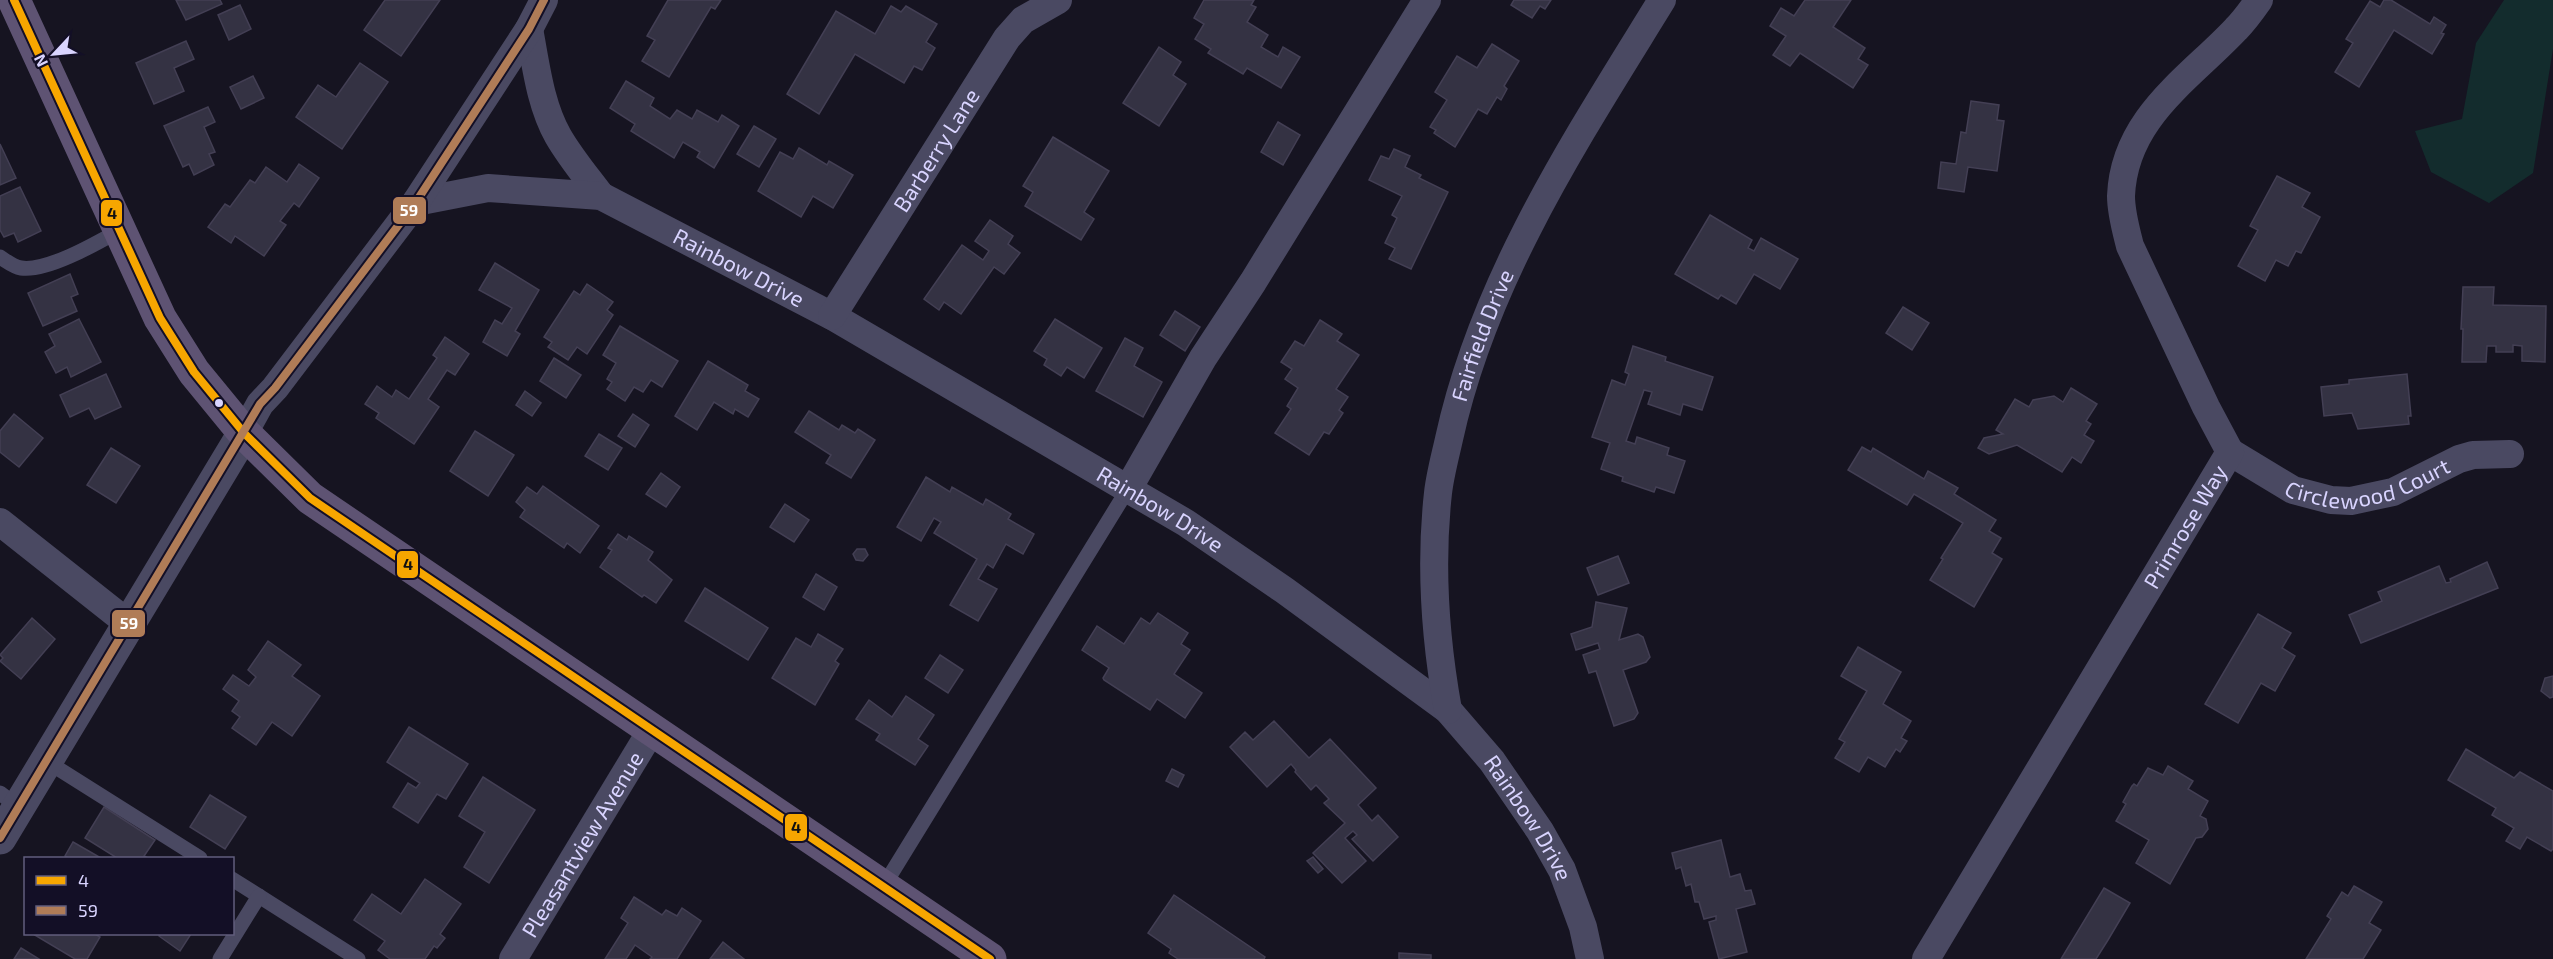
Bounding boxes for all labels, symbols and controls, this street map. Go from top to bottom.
north arrow [24,24,84,84]
text: N [29,51,51,70]
street label: Barberry Lane [887,83,984,216]
line badge: 59 [392,196,427,225]
line badge: 4 [100,199,123,227]
text: 59 [400,200,418,219]
text: 4 [107,203,117,222]
street label: Rainbow Drive [670,222,809,311]
street label: Fairfield Drive [1445,265,1518,404]
unlabelled marker [213,397,225,409]
street label: Circlewood Court [2281,452,2454,513]
street label: Primrose Way [2137,459,2232,593]
street label: Rainbow Drive [1093,460,1229,557]
line badge: 4 [396,550,419,579]
text: 4 [403,554,413,573]
line badge: 59 [111,609,146,638]
text: 59 [120,613,138,632]
street label: Pleasantview Avenue [515,746,648,942]
street label: Rainbow Drive [1480,750,1579,883]
line badge: 4 [784,813,808,842]
text: 4 [791,817,801,836]
legend [24,857,234,935]
text: 4 [78,869,89,891]
text: 59 [78,899,98,921]

